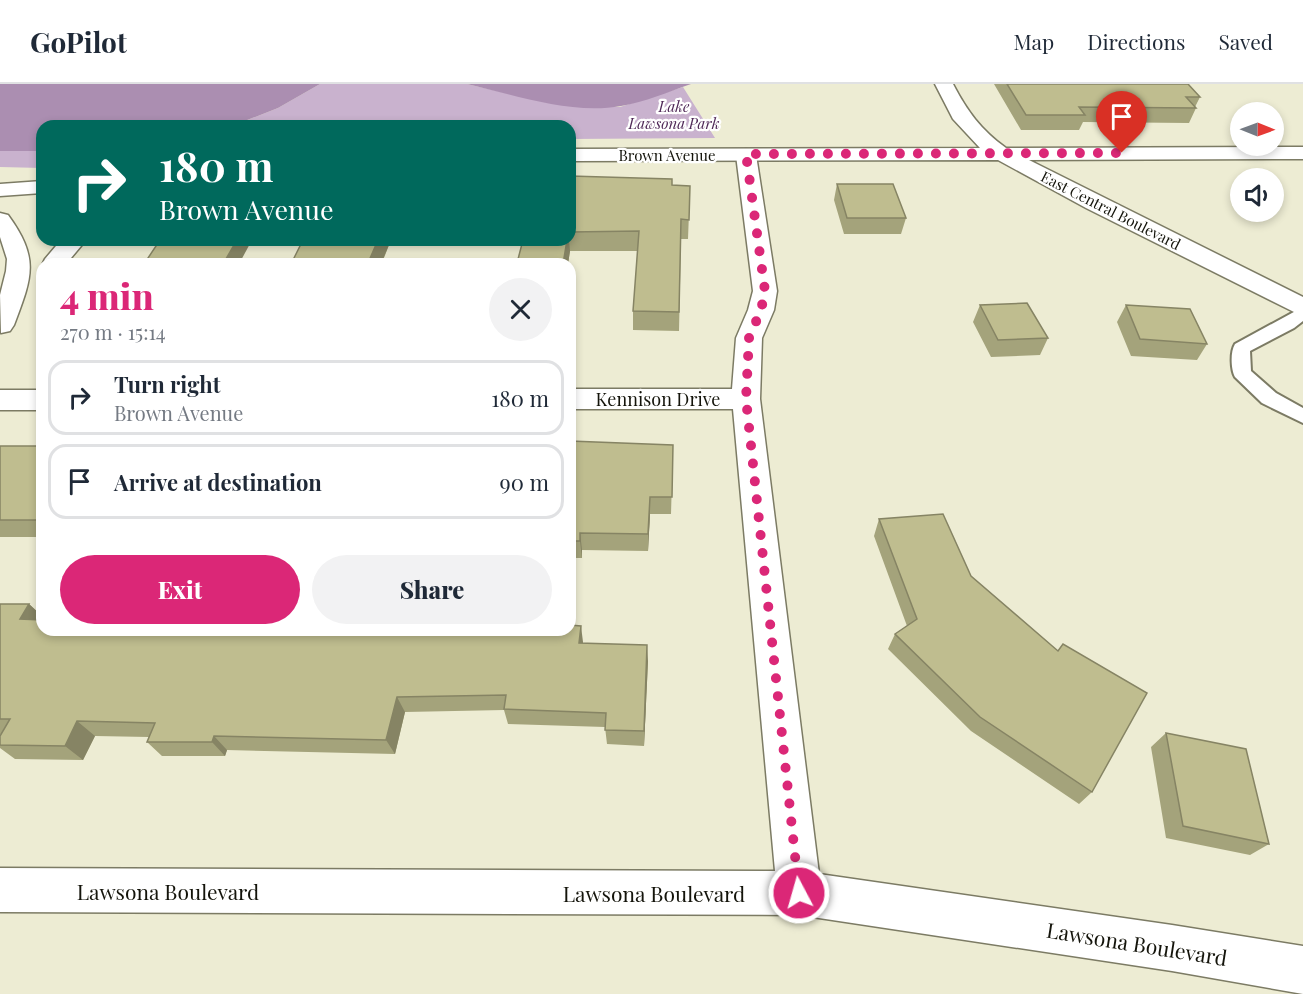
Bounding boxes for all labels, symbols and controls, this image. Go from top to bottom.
text: GoPilot [30,23,127,60]
text: Map [1013,27,1054,55]
text: Directions [1087,27,1185,55]
text: Saved [1218,27,1273,55]
pin [1096,91,1147,153]
park label: Lake Lawsona Park [628,96,720,133]
icon: arrive [1105,100,1138,133]
north arrow [1230,102,1284,156]
map controls [1230,102,1284,222]
text: 180 m [159,137,274,193]
icon: right [60,144,138,222]
street label: Brown Avenue [619,145,716,165]
street label: East Central Boulevard [1038,166,1184,254]
button: sound [1230,168,1284,222]
text: Brown Avenue [159,191,334,227]
text: 4 min [60,271,154,319]
button: close [489,278,552,341]
text: 270 m · 15:14 [60,318,166,345]
text: Turn right [114,369,220,399]
icon: right [63,381,96,414]
text: 180 m [491,383,549,413]
street label: Kennison Drive [596,387,720,411]
text: Brown Avenue [114,399,243,426]
icon: arrive [63,465,96,498]
text: Arrive at destination [114,467,322,497]
text: 90 m [500,467,549,497]
button: Exit [60,555,300,624]
button: Share [312,555,552,624]
position arrow [767,861,831,925]
street label: Lawsona Boulevard [77,877,259,905]
street label: Lawsona Boulevard [563,879,745,907]
street label: Lawsona Boulevard [1045,915,1229,971]

